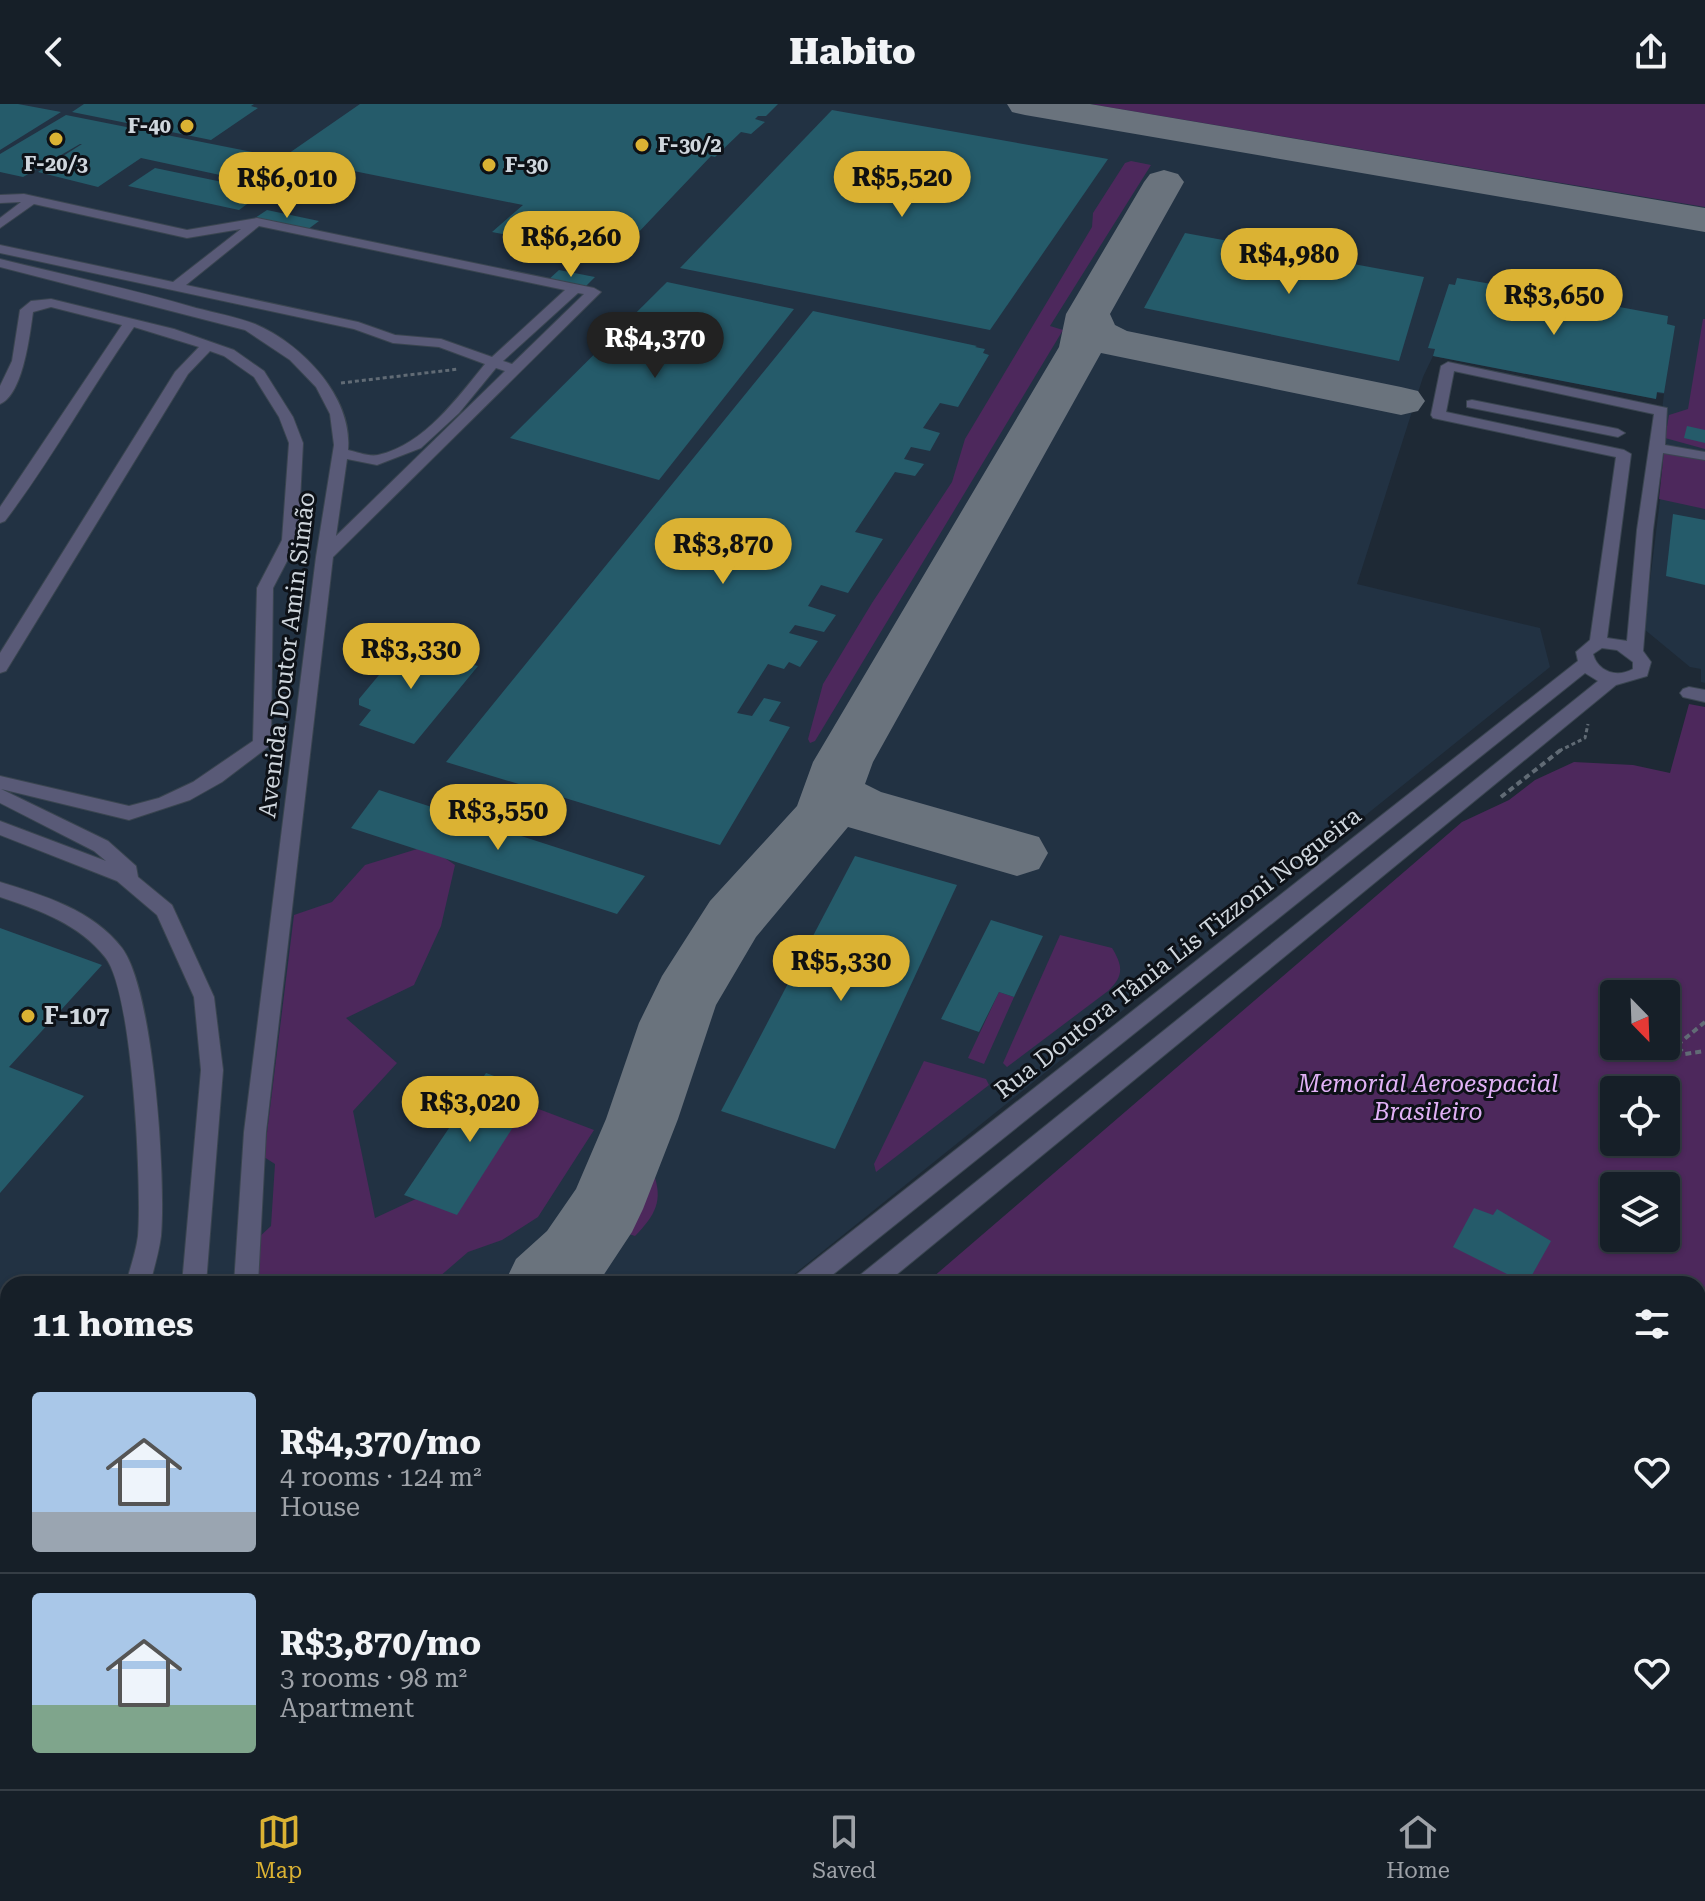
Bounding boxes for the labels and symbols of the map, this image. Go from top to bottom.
place label: F-40 [128,114,171,138]
marker: F-40 [178,117,196,135]
marker: F-20/3 [47,130,65,148]
place label: F-30/2 [658,133,722,157]
marker: F-30/2 [633,136,651,154]
pin: R$5,520 [828,151,976,219]
place label: F-20/3 [24,152,88,176]
pin: R$6,010 [213,152,361,220]
place label: F-30 [505,153,548,177]
marker: F-30 [480,156,498,174]
pin: R$6,260 [497,211,645,279]
pin: R$4,980 [1215,228,1363,296]
pin: R$3,650 [1480,269,1628,337]
pin: R$4,370 [581,312,729,380]
street label: Avenida Doutor Amin Simão [253,491,321,819]
pin: R$3,870 [649,518,797,586]
pin: R$3,330 [337,623,485,691]
pin: R$3,550 [424,784,572,852]
street label: Rua Doutora Tânia Lis Tizzoni Nogueira [989,801,1367,1105]
pin: R$5,330 [767,935,915,1003]
north arrow [1600,980,1680,1060]
place label: F-107 [44,1002,109,1030]
marker: F-107 [19,1007,37,1025]
park label: Memorial Aeroespacial Brasileiro [1297,1070,1558,1126]
pin: R$3,020 [396,1076,544,1144]

